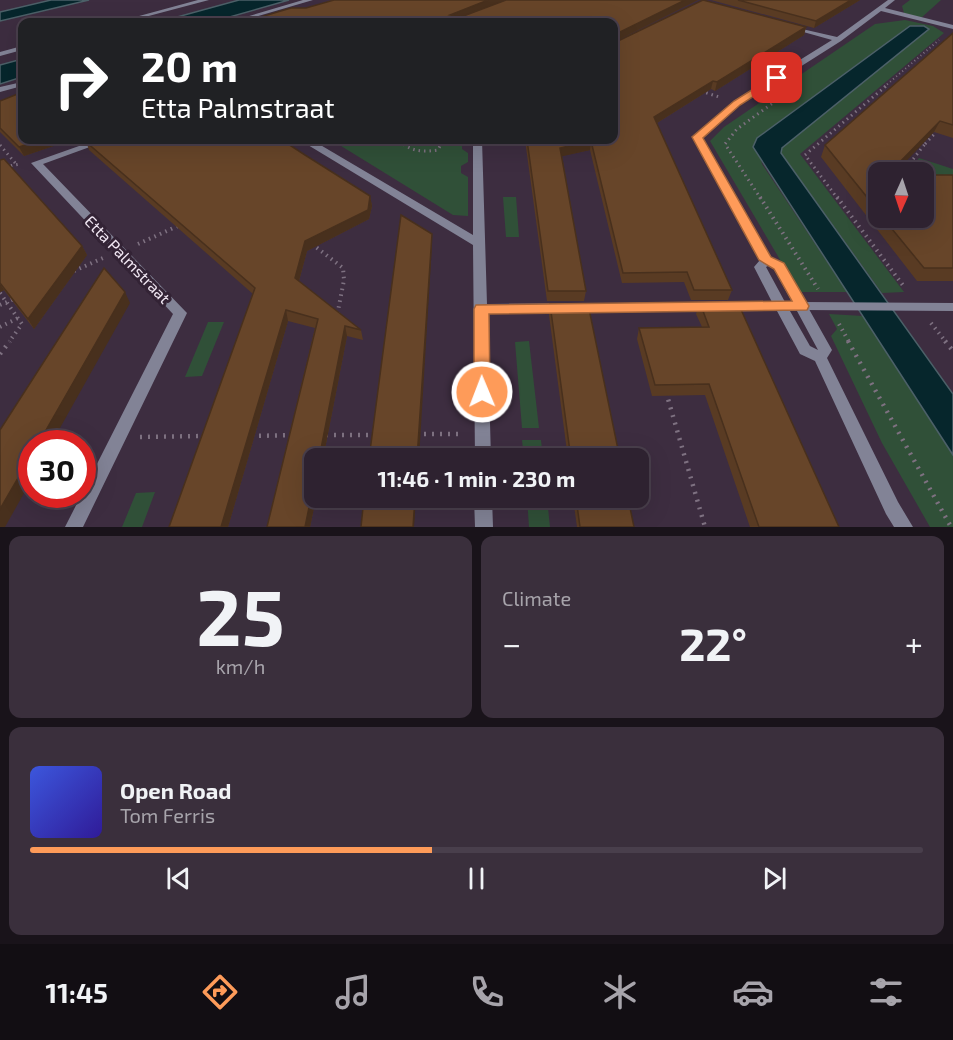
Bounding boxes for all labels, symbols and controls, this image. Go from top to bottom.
text: 20 m [141,40,238,90]
icon: right [42,42,120,120]
pin [751,52,802,103]
icon: arrive [760,61,793,94]
text: Etta Palmstraat [141,91,335,123]
north arrow [868,162,934,228]
map controls [868,162,934,228]
street label: Etta Palmstraat [81,211,175,307]
position arrow [450,360,514,424]
speed limit sign: 30 [18,430,96,508]
text: 11:46 · 1 min · 230 m [378,465,575,491]
text: 25 [196,568,285,662]
text: Climate [502,586,571,610]
text: 22° [679,616,747,670]
text: − [502,623,521,663]
text: + [905,623,923,663]
text: km/h [216,654,265,678]
text: Open Road [120,777,232,803]
text: Tom Ferris [120,803,215,827]
icon: previous [162,862,195,895]
icon: pause [460,862,493,895]
icon: next [758,862,791,895]
icon: directions [199,971,241,1013]
icon: music [332,971,374,1013]
icon: phone [466,971,508,1013]
icon: climate [599,971,641,1013]
icon: car [732,971,774,1013]
icon: filters [865,971,907,1013]
text: 11:45 [46,976,108,1008]

